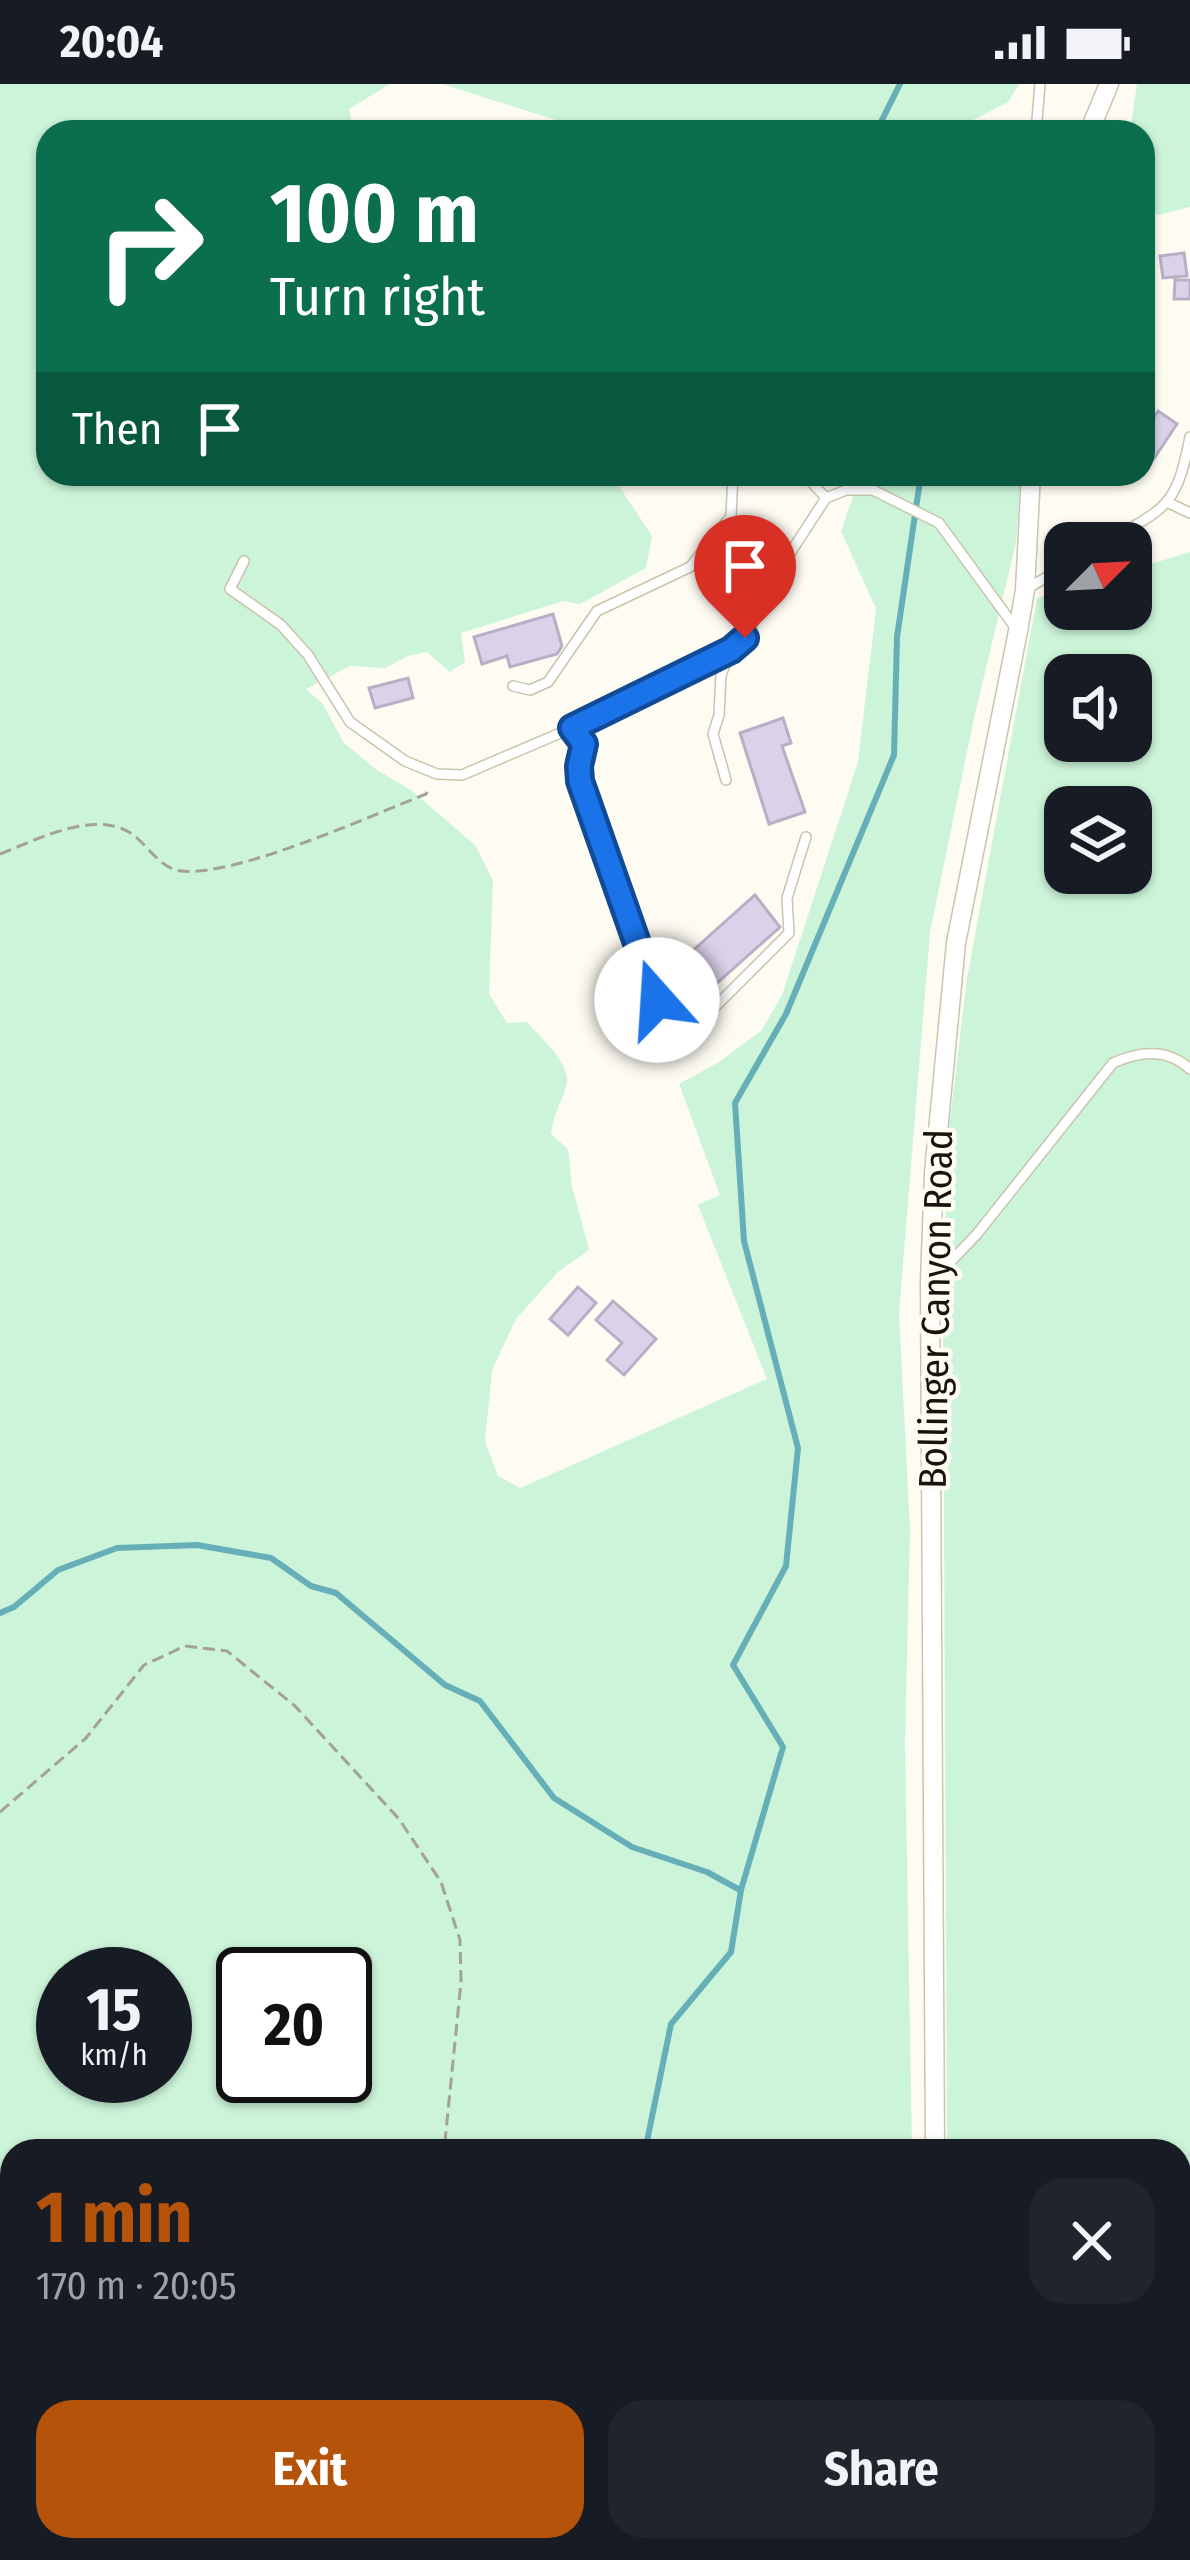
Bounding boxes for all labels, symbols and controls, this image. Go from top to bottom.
text: 20:04 [60,15,163,69]
text: 100 m [270,163,479,264]
icon: right [72,168,228,324]
text: Turn right [270,265,485,329]
icon: arrive [187,396,253,462]
text: Then [72,402,163,456]
pin [694,515,796,638]
north arrow [1044,522,1152,630]
map controls [1044,522,1152,894]
icon: arrive [712,533,778,599]
button: sound [1044,654,1152,762]
button: layers [1044,786,1152,894]
position arrow [594,937,720,1063]
street label: Bollinger Canyon Road [910,1129,962,1489]
speed limit sign: 20 [216,1947,372,2103]
text: 15 [87,1974,141,2046]
text: km/h [81,2037,147,2073]
text: 1 min [36,2175,193,2261]
button: close [1029,2178,1155,2304]
text: 170 m · 20:05 [36,2263,237,2309]
button: Exit [36,2400,584,2538]
button: Share [608,2400,1155,2538]

